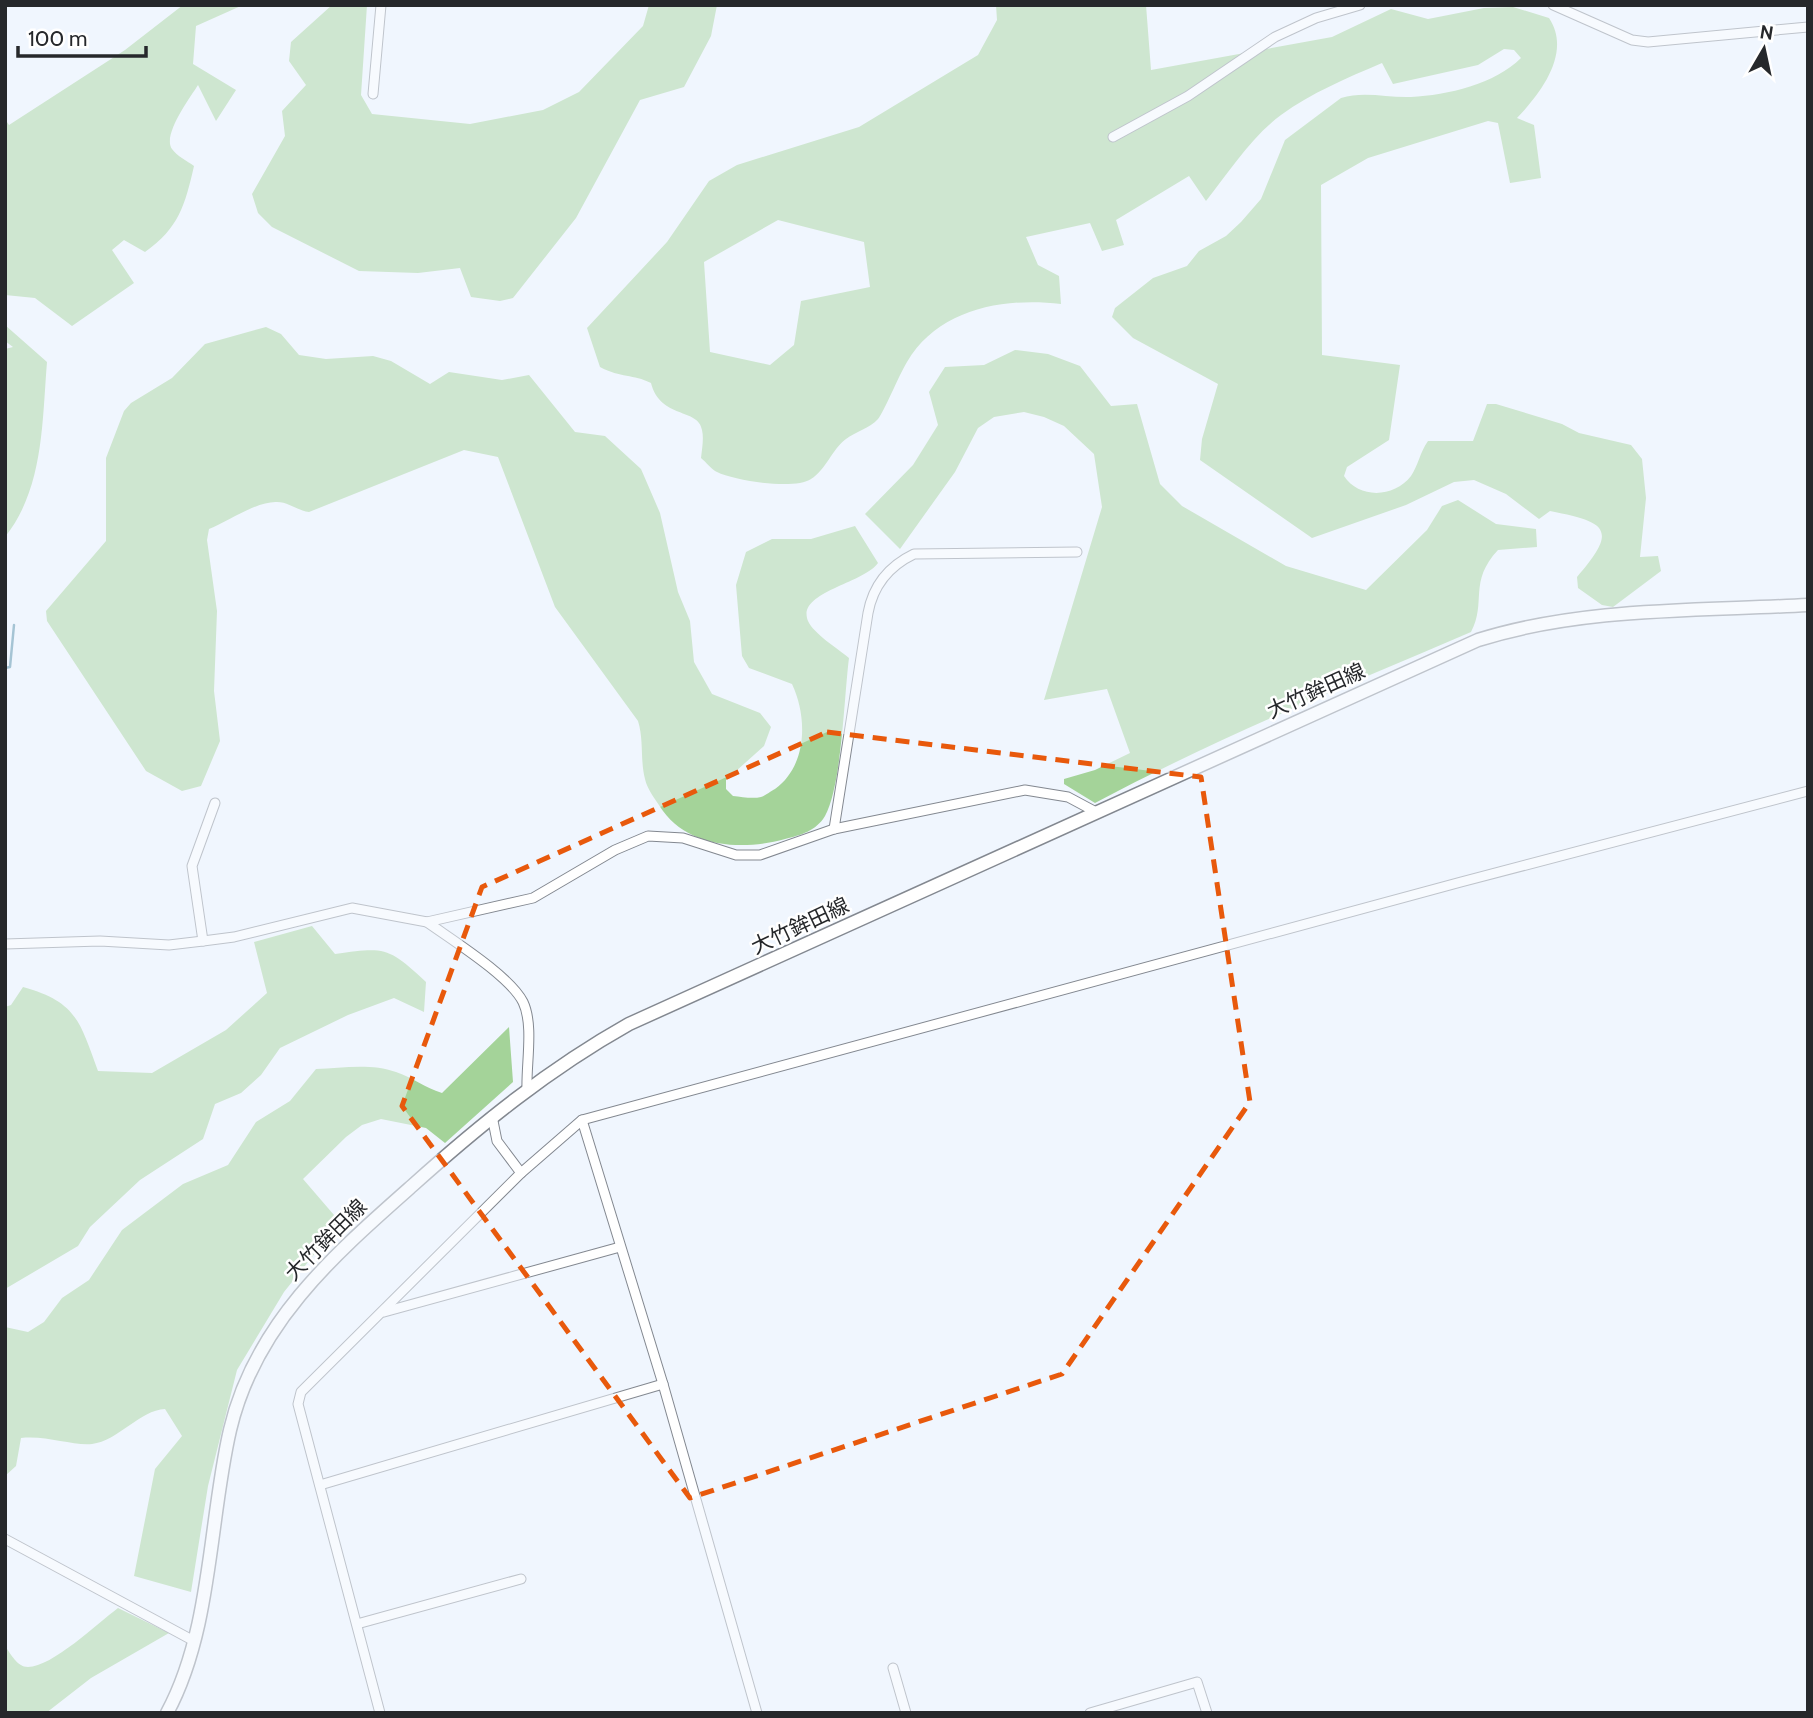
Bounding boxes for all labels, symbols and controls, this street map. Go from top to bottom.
scale bar [18,14,145,58]
north arrow [1729,14,1799,84]
text: N [1758,20,1775,45]
text: 100 m [28,26,87,51]
street label: 大竹鉾田線 [1263,658,1369,723]
street label: 大竹鉾田線 [747,892,853,959]
street label: 大竹鉾田線 [280,1194,372,1286]

